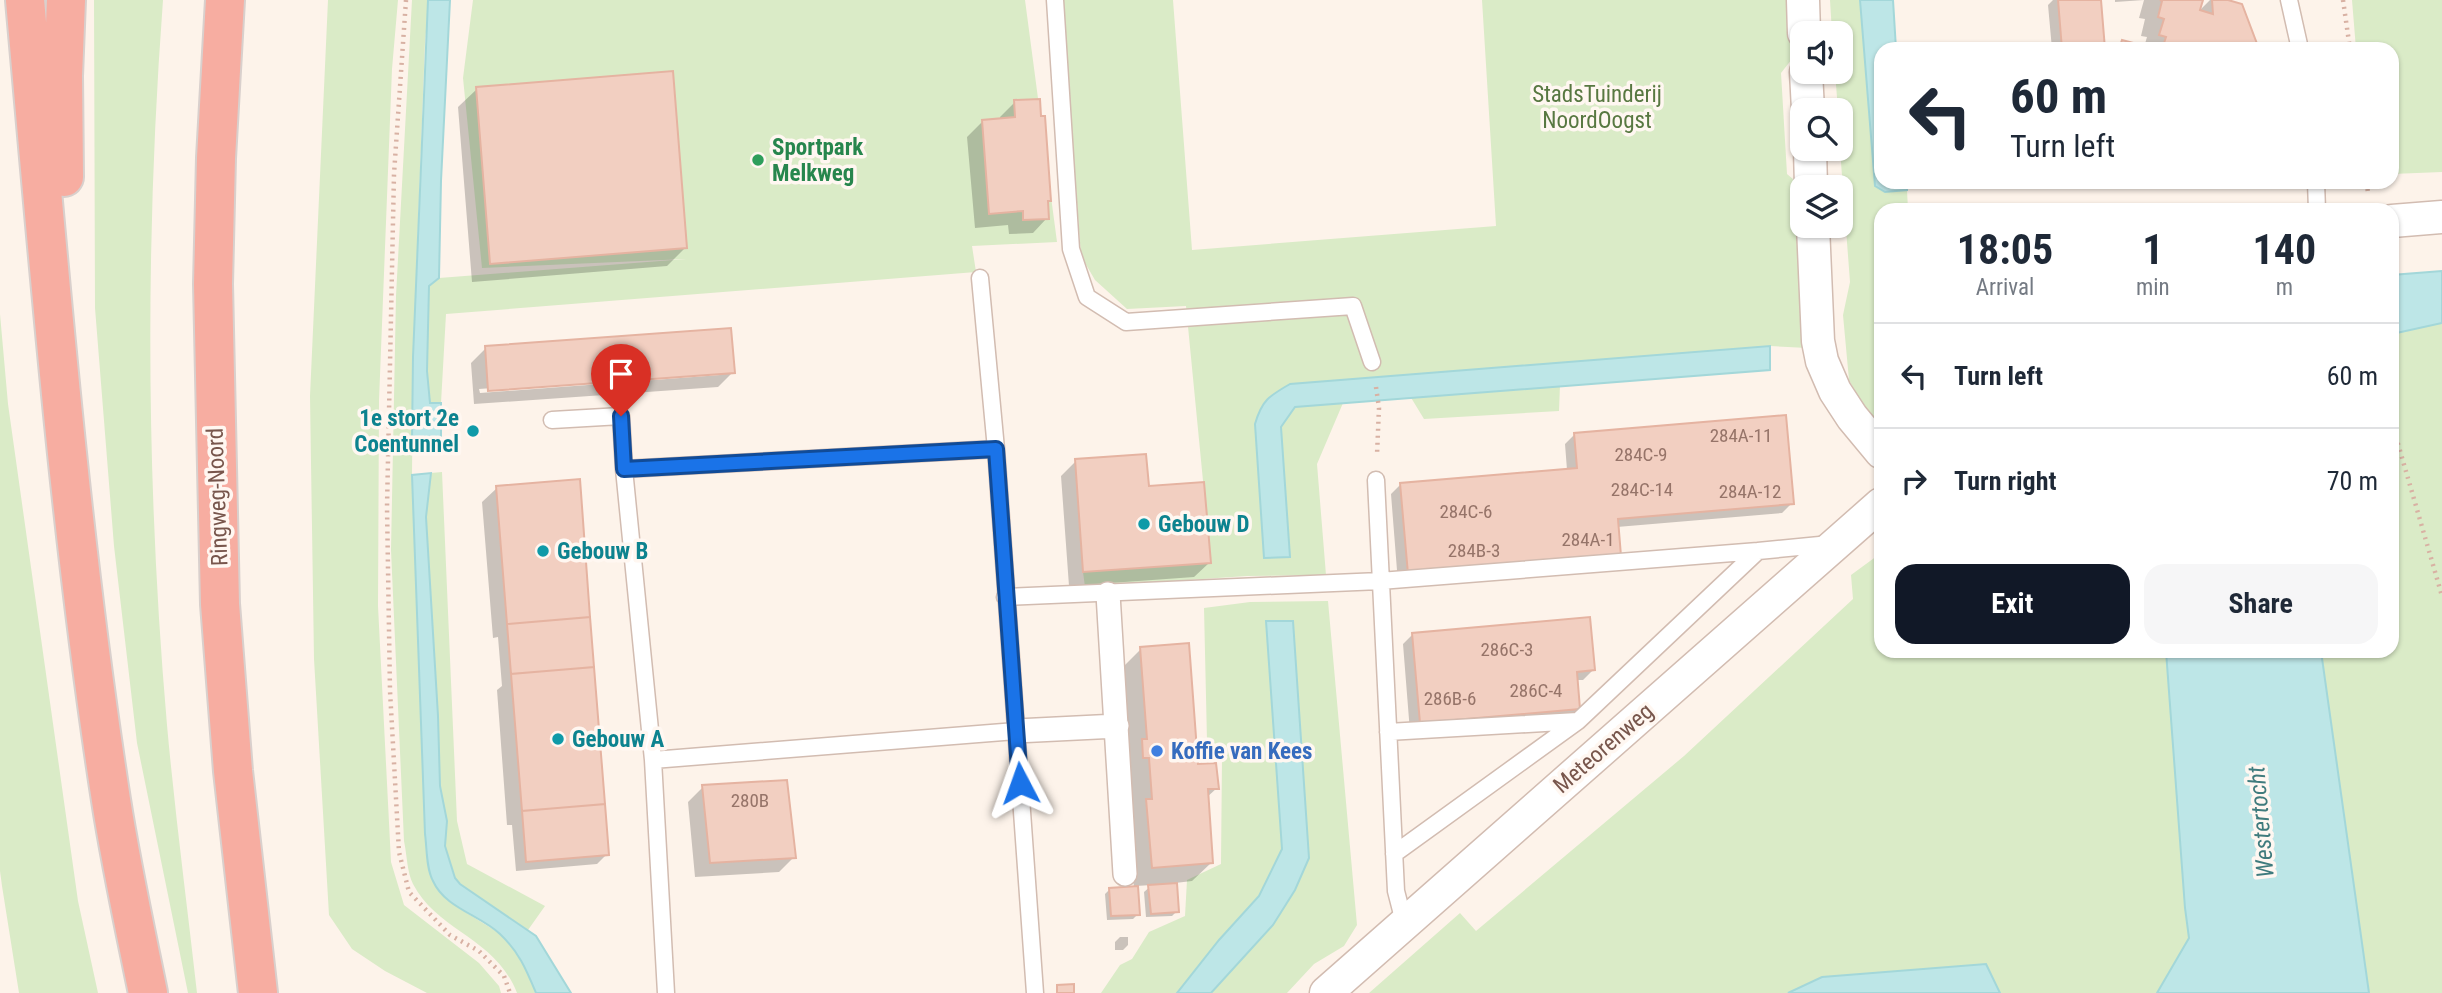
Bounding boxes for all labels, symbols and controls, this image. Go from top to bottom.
map controls [1790,21,1853,238]
button: sound [1790,21,1853,84]
text: 60 m [2010,68,2107,125]
icon: left [1895,70,1986,161]
park label: StadsTuinderij NoordOogst [1532,81,1662,134]
button: search [1790,98,1853,161]
text: Turn left [2010,127,2115,165]
place label: Sportpark Melkweg [772,134,864,187]
marker: Sportpark Melkweg [750,152,766,168]
button: layers [1790,175,1853,238]
text: 18:05 [1957,225,2053,274]
text: 1 [2142,225,2163,274]
text: 140 [2252,225,2316,274]
text: Arrival [1976,274,2034,301]
text: min [2136,274,2170,301]
text: m [2276,274,2293,301]
pin [591,344,651,416]
icon: arrive [602,355,640,393]
icon: left [1895,357,1933,395]
text: Turn left [1954,361,2043,391]
text: 60 m [2327,361,2378,391]
place label: 1e stort 2e Coentunnel [354,405,459,458]
marker: 1e stort 2e Coentunnel [465,423,481,439]
house number: 284A-11 [1710,424,1772,447]
street label: Ringweg-Noord [202,427,233,567]
house number: 284C-9 [1614,443,1668,466]
icon: right [1895,462,1933,500]
text: Turn right [1954,466,2056,496]
text: 70 m [2327,466,2378,496]
house number: 284C-14 [1611,478,1673,501]
house number: 284A-12 [1719,480,1781,503]
house number: 284C-6 [1439,500,1493,523]
place label: Gebouw D [1158,511,1249,538]
marker: Gebouw D [1136,516,1152,532]
house number: 284A-1 [1561,528,1615,551]
place label: Gebouw B [557,538,648,565]
house number: 284B-3 [1448,539,1500,562]
marker: Gebouw B [535,543,551,559]
button: Exit [1895,564,2130,644]
button: Share [2144,564,2378,644]
house number: 286C-3 [1480,638,1534,661]
house number: 286C-4 [1509,679,1563,702]
house number: 286B-6 [1424,687,1476,710]
street label: Meteorenweg [1548,698,1659,799]
place label: Gebouw A [572,726,664,753]
marker: Gebouw A [550,731,566,747]
place label: Koffie van Kees [1171,738,1313,765]
marker: Koffie van Kees [1149,743,1165,759]
position arrow [983,746,1057,820]
water label: Westertocht [2242,765,2280,879]
house number: 280B [731,789,769,812]

